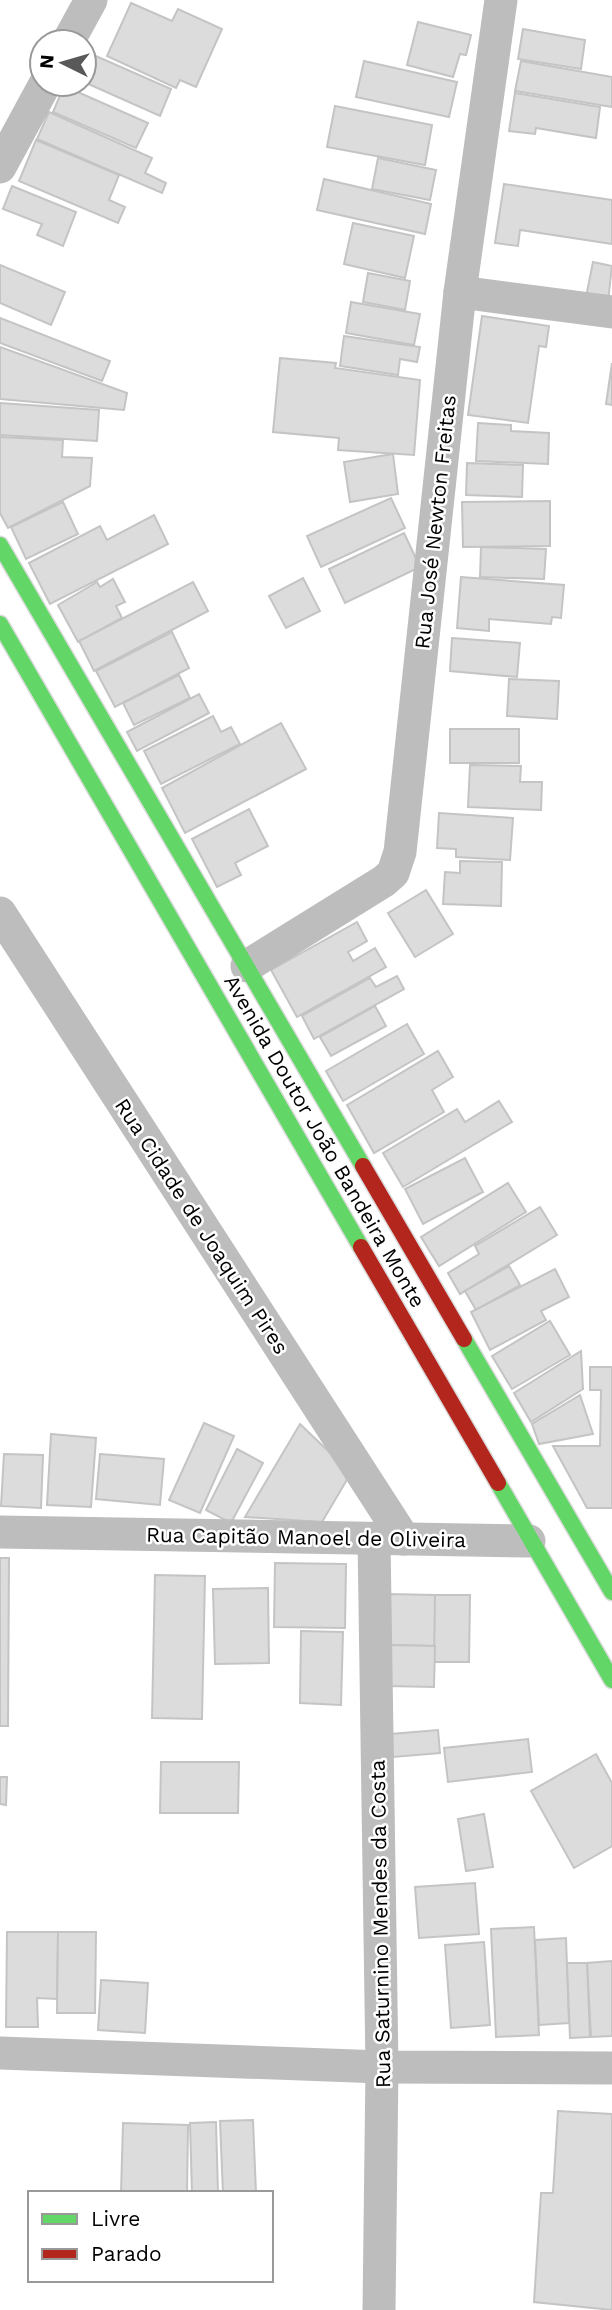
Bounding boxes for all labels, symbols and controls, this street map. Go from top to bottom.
north arrow [28,28,98,98]
text: N [34,54,59,70]
street label: Rua José Newton Freitas [409,394,461,650]
street label: Avenida Doutor João Bandeira Monte [219,970,431,1312]
street label: Rua Cidade de Joaquim Pires [110,1094,294,1358]
street label: Rua Capitão Manoel de Oliveira [146,1522,466,1552]
street label: Rua Saturnino Mendes da Costa [365,1759,395,2088]
legend [28,2191,273,2282]
text: Livre [91,2206,140,2231]
text: Parado [91,2241,162,2266]

